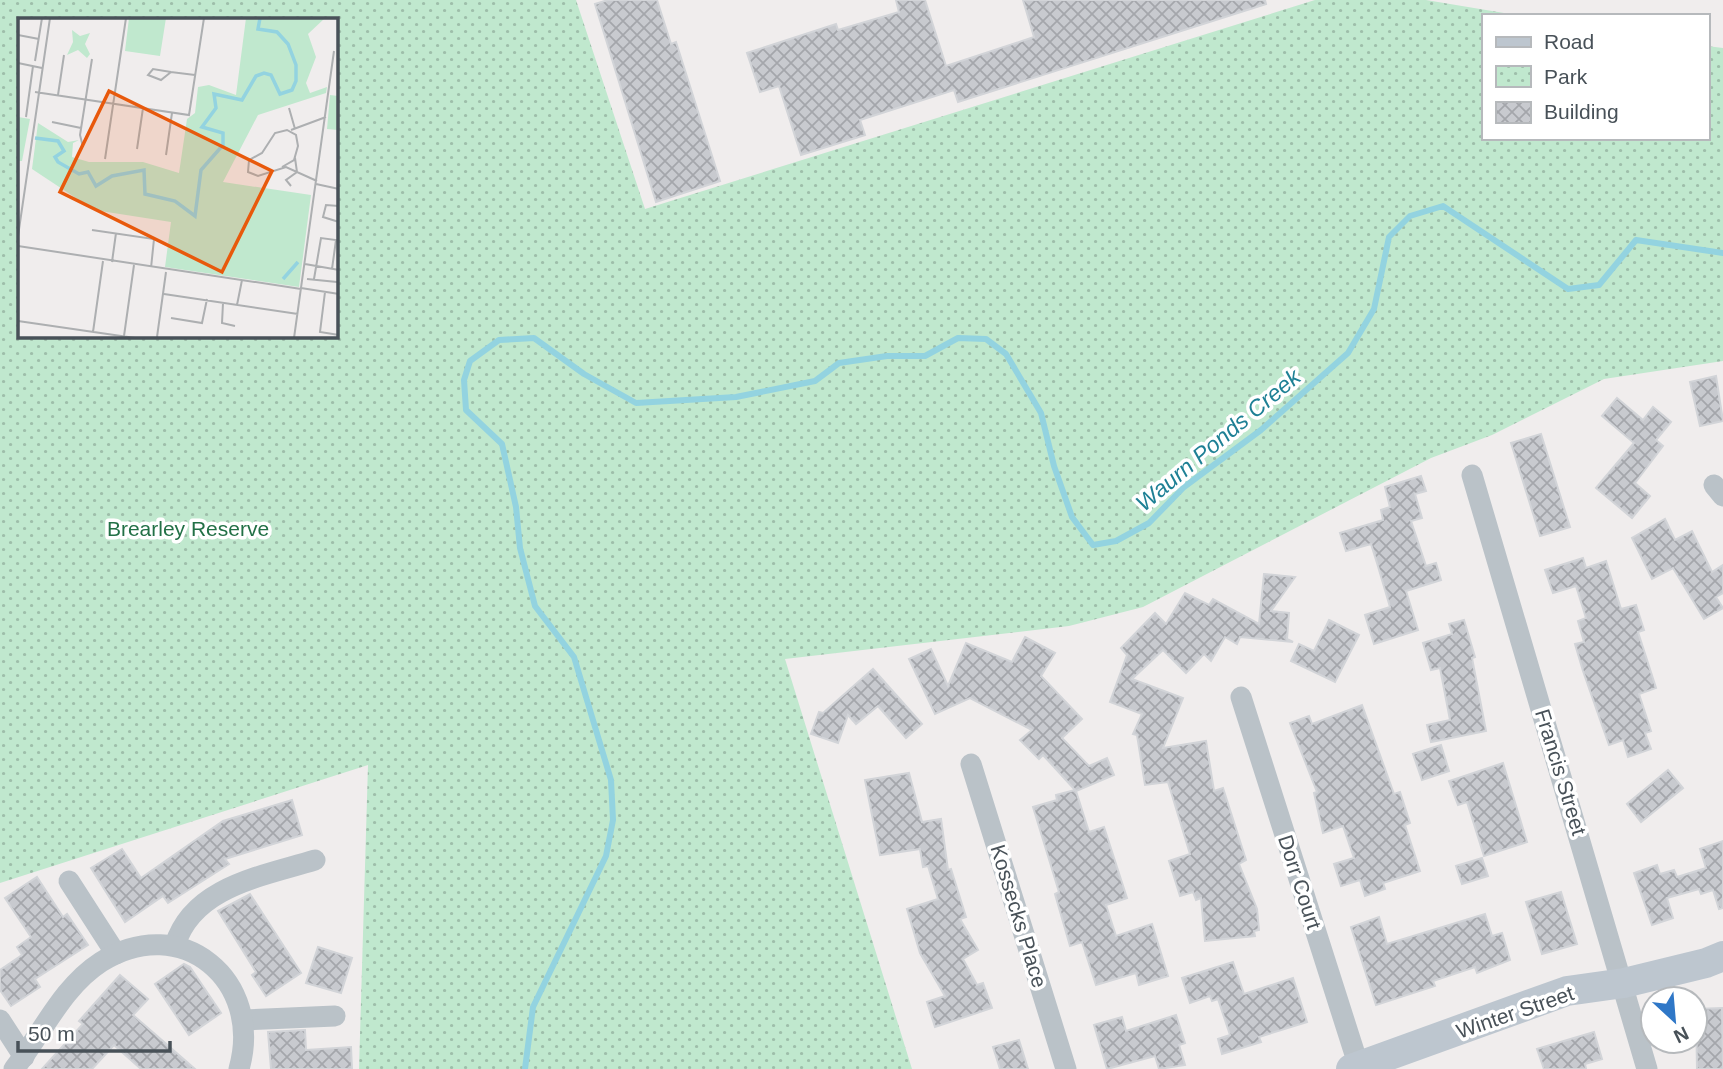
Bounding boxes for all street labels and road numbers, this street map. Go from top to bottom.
street label: Francis Street [1531,706,1591,838]
street label: Dorr Court [1274,832,1326,932]
street label: Kossecks Place [986,842,1052,990]
street label: Winter Street [1453,981,1577,1043]

